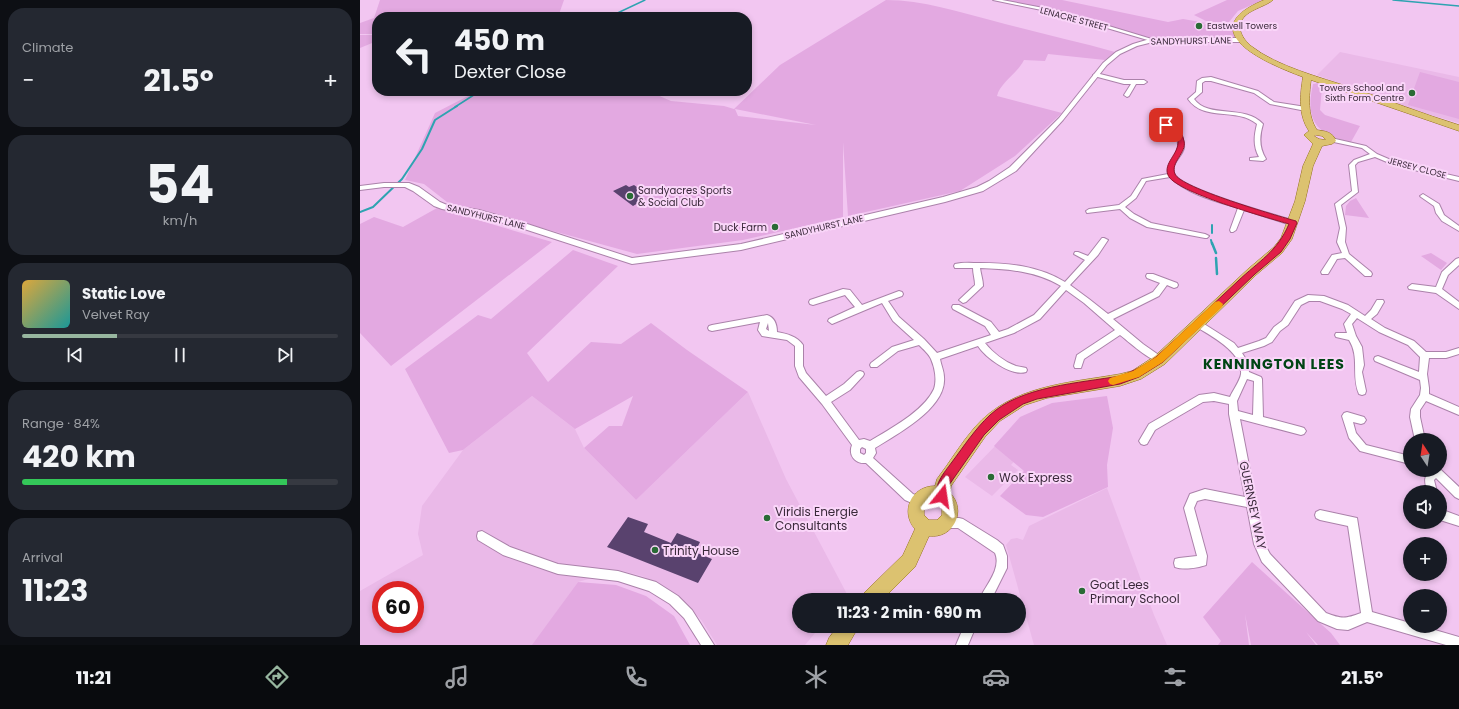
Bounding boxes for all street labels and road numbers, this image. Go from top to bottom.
street label: LENACRE STREET [1039,4,1110,34]
street label: SANDYHURST LANE [1151,34,1232,48]
street label: JERSEY CLOSE [1386,154,1448,182]
street label: SANDYHURST LANE [445,201,527,233]
street label: SANDYHURST LANE [783,212,865,242]
street label: GUERNSEY WAY [1235,459,1271,551]

